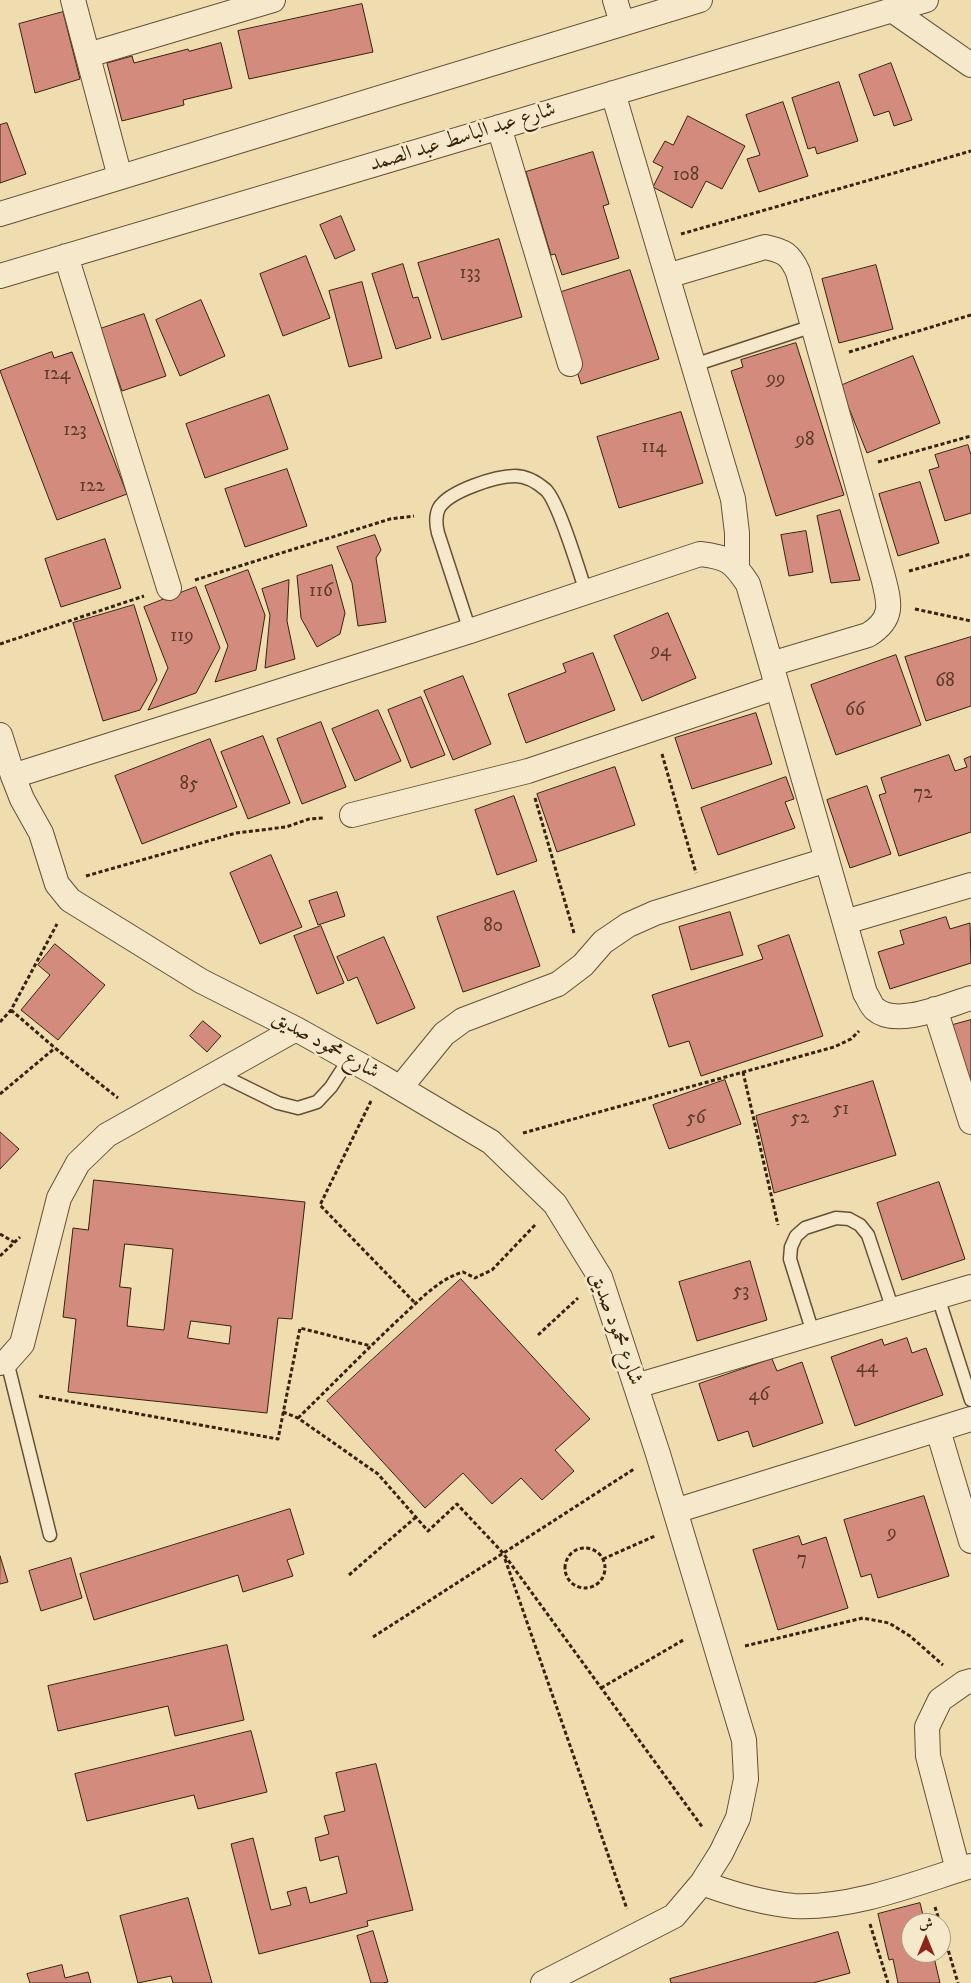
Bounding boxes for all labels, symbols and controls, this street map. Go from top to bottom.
street label: شارع عبد الباسط عبد الصمد [367,98,559,178]
house number: 108 [673,165,699,187]
house number: 133 [459,263,481,285]
house number: 124 [43,364,71,386]
house number: 99 [767,369,785,391]
house number: 123 [63,420,87,442]
house number: 98 [796,430,814,452]
house number: 114 [642,437,666,459]
house number: 122 [79,476,105,498]
house number: 116 [309,581,333,603]
house number: 119 [170,626,194,648]
house number: 94 [651,641,671,663]
house number: 68 [935,671,955,693]
house number: 66 [845,700,865,722]
house number: 85 [180,774,198,796]
house number: 72 [913,783,933,805]
house number: 80 [483,916,503,938]
street label: شارع محمود صديق [267,1006,383,1086]
house number: 51 [833,1099,849,1121]
house number: 56 [686,1108,706,1130]
house number: 52 [791,1108,809,1130]
street label: شارع محمود صديق [583,1269,647,1389]
house number: 53 [733,1281,749,1303]
house number: 44 [856,1357,878,1379]
house number: 46 [749,1385,769,1407]
house number: 9 [887,1523,897,1545]
house number: 7 [797,1549,807,1571]
north arrow [901,1913,951,1963]
text: ش [919,1915,933,1933]

